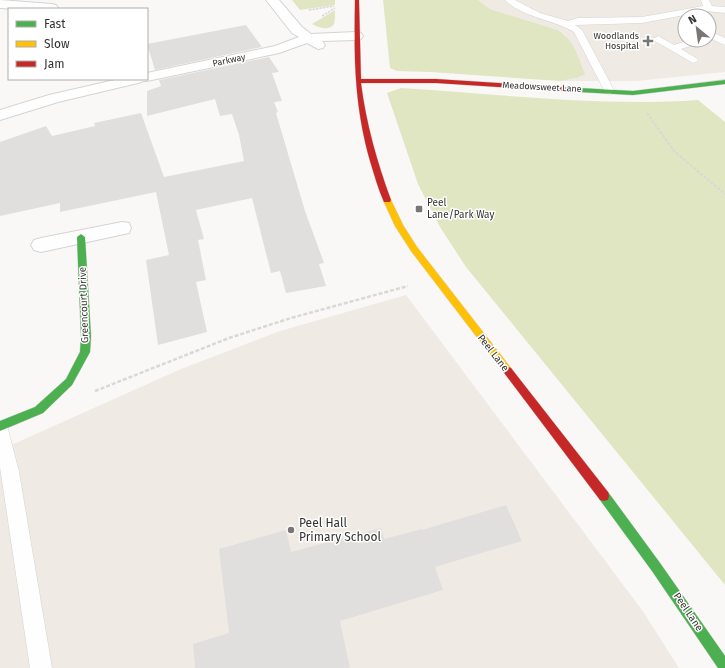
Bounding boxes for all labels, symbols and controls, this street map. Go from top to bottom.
legend [8,8,148,80]
north arrow [677,8,717,48]
text: N [686,12,699,27]
text: Fast [44,17,66,31]
place label: Woodlands Hospital [593,31,639,51]
marker: Woodlands Hospital [642,35,654,47]
text: Slow [44,37,70,51]
street label: Parkway [212,52,247,68]
text: Jam [44,57,64,71]
street label: Meadowsweet Lane [502,80,582,94]
place label: Peel Lane/Park Way [427,197,494,221]
marker: Peel Lane/Park Way [414,204,424,214]
street label: Greencourt Drive [77,267,91,343]
street label: Peel Lane [475,332,511,374]
place label: Peel Hall Primary School [299,516,382,544]
marker: Peel Hall Primary School [286,525,296,535]
street label: Peel Lane [671,591,705,633]

